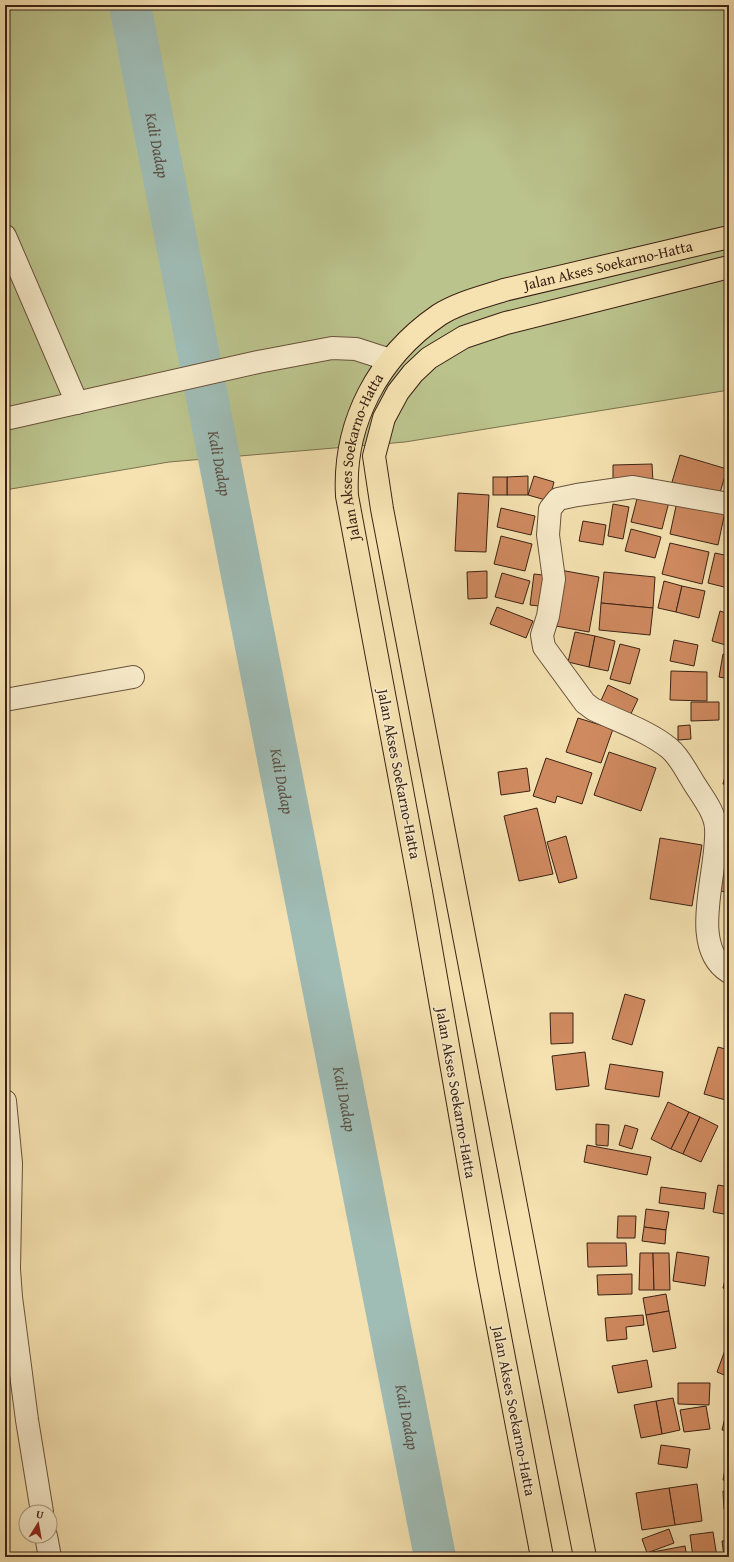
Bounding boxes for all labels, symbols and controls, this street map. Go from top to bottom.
water label: Kali Dadap [139,109,176,181]
street label: Jalan Akses Soekarno-Hatta [520,235,695,295]
street label: Jalan Akses Soekarno-Hatta [336,369,388,544]
water label: Kali Dadap [202,427,238,499]
street label: Jalan Akses Soekarno-Hatta [372,685,426,861]
water label: Kali Dadap [264,745,301,816]
street label: Jalan Akses Soekarno-Hatta [431,1004,482,1180]
water label: Kali Dadap [327,1063,363,1134]
street label: Jalan Akses Soekarno-Hatta [487,1322,541,1498]
water label: Kali Dadap [389,1381,426,1452]
north arrow [18,1504,58,1544]
text: U [35,1506,46,1523]

